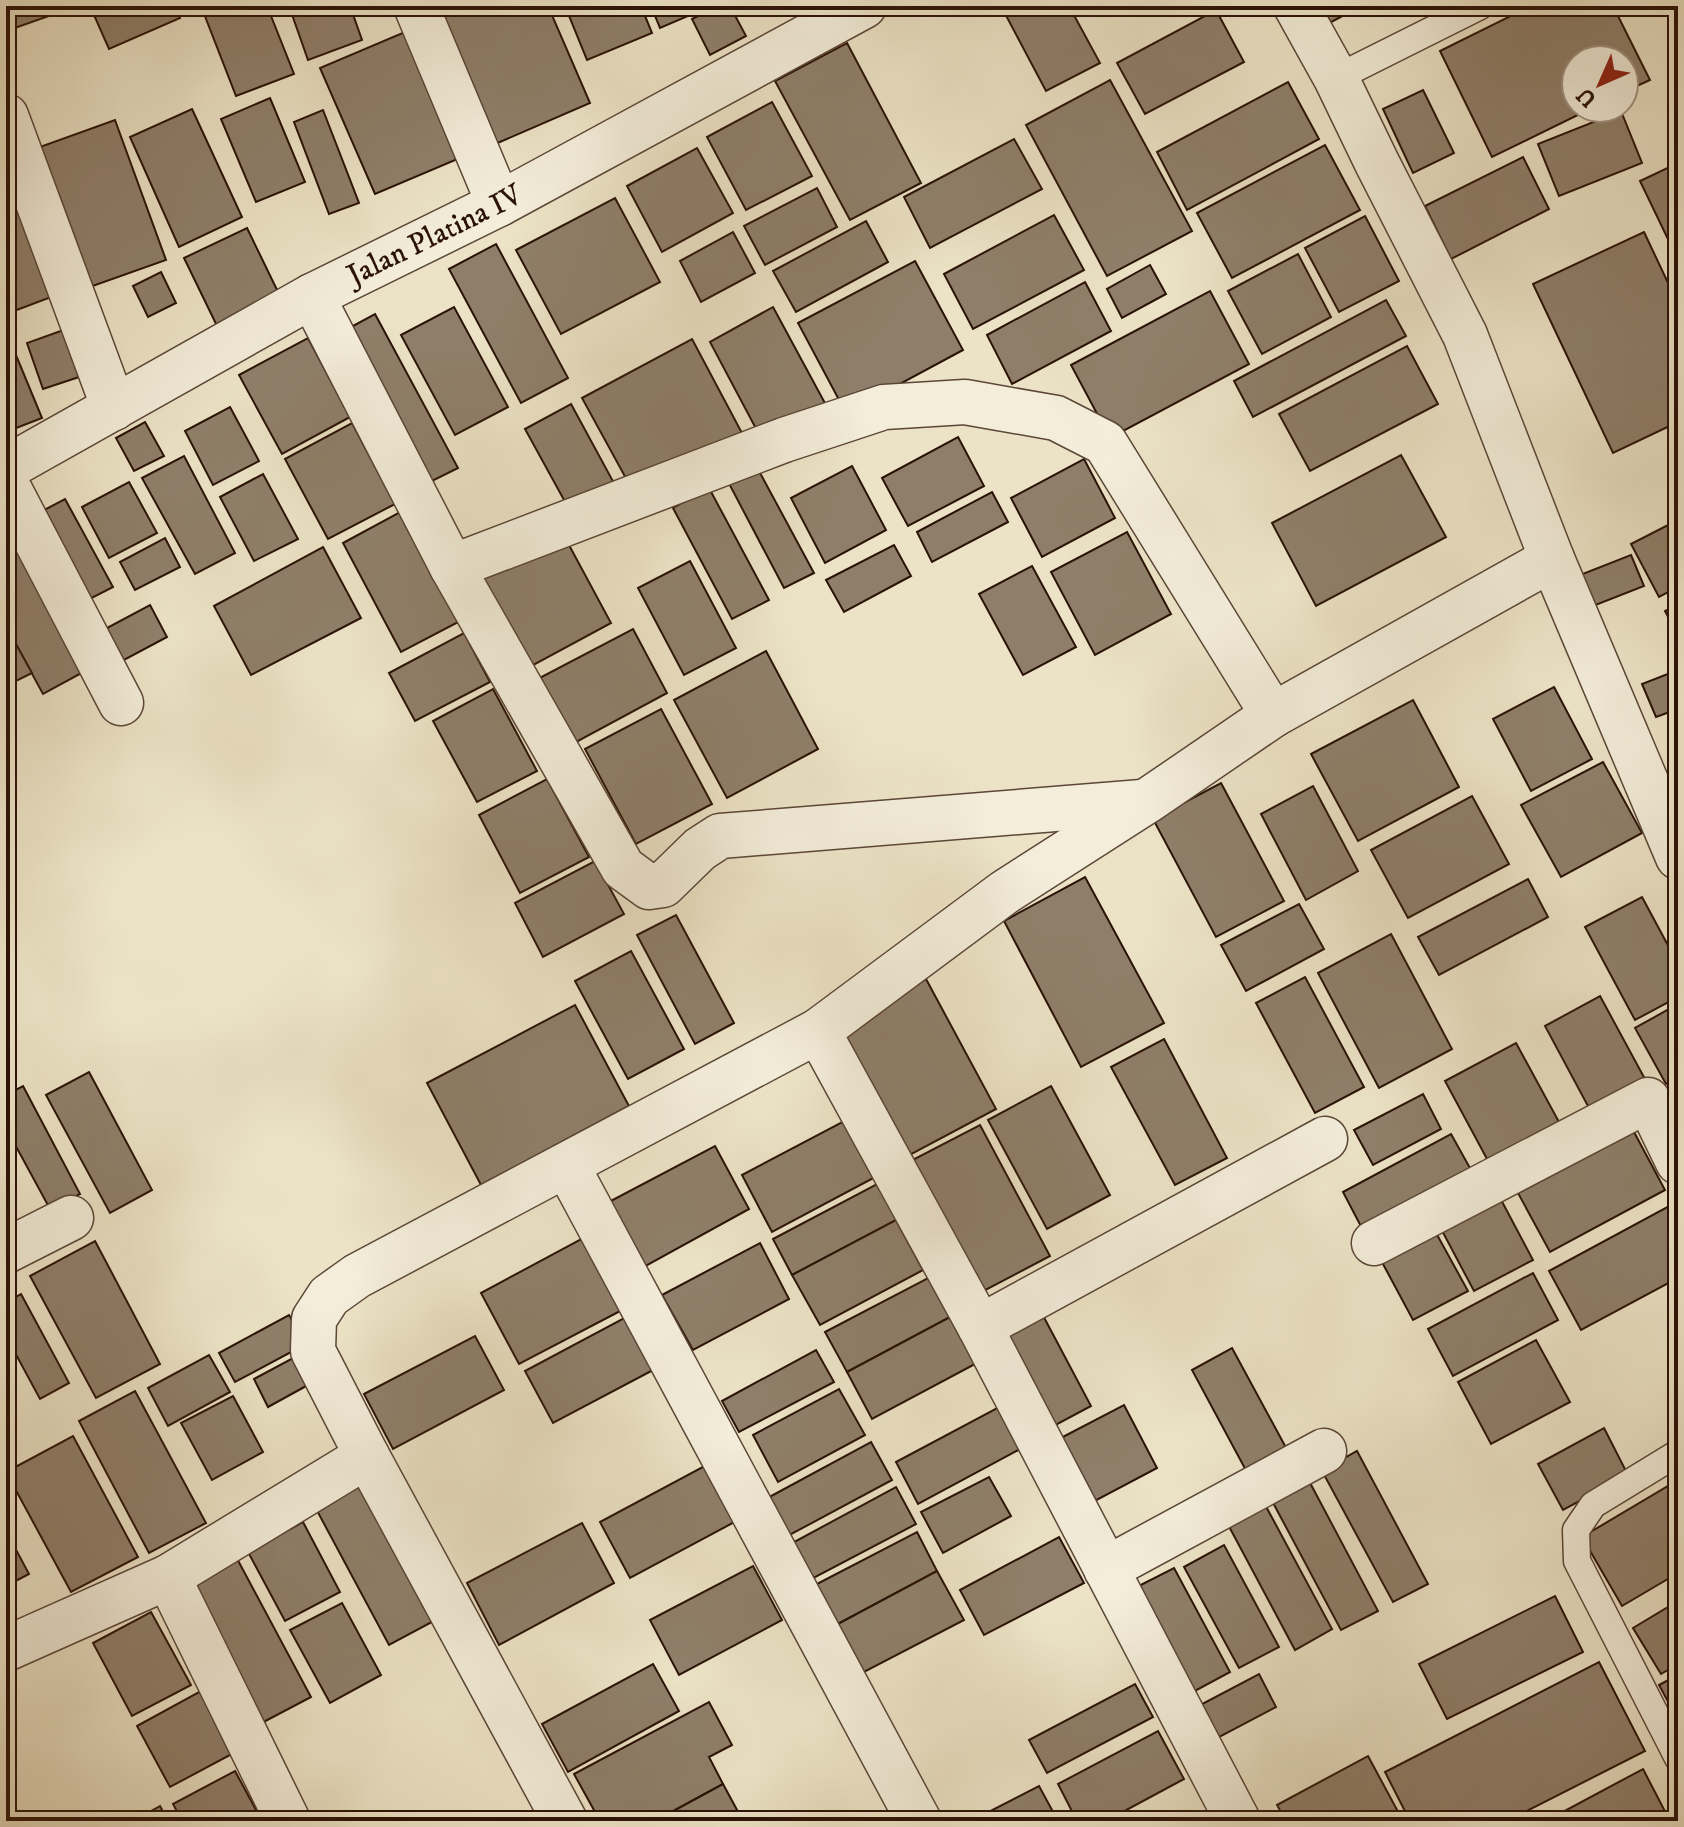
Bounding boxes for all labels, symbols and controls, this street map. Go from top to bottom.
north arrow [1560,44,1640,124]
text: U [1571,82,1602,113]
street label: Jalan Platina IV [339,176,530,296]

